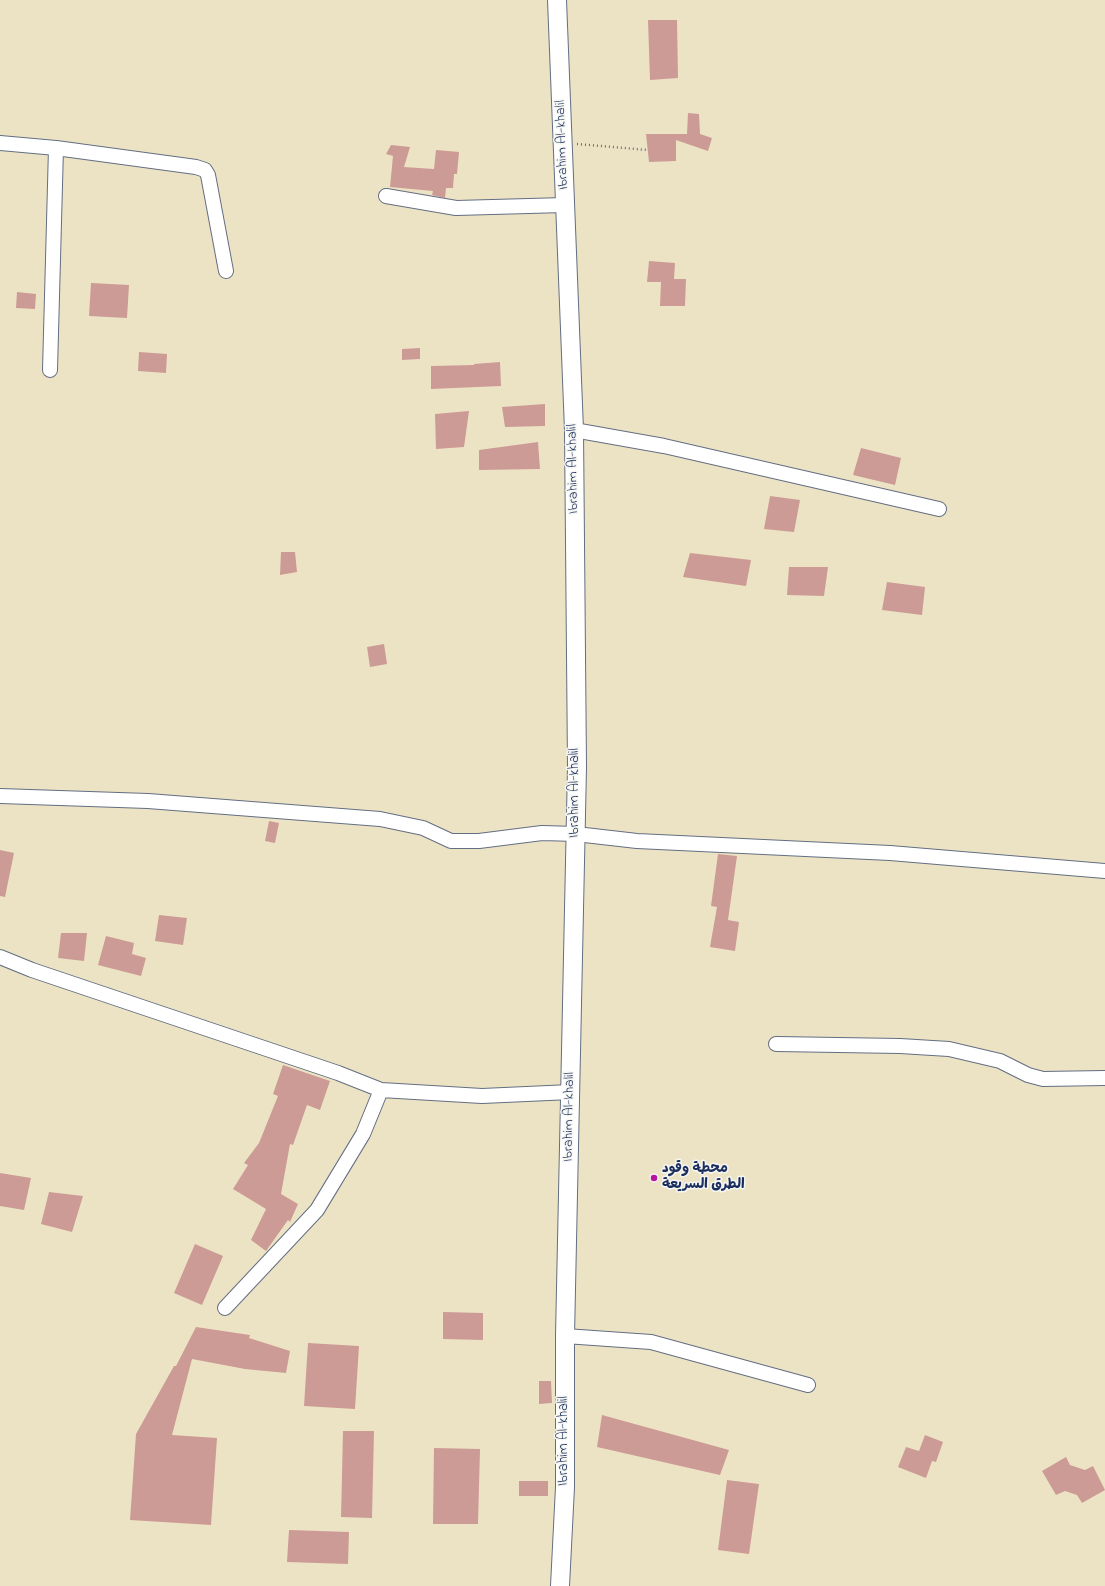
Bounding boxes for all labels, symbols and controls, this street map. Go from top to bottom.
street label: Ibrahim Al-khalil [553,100,573,190]
street label: Ibrahim Al-khalil [565,424,583,514]
street label: Ibrahim Al-khalil [568,748,584,838]
street label: Ibrahim Al-khalil [561,1072,579,1162]
place label: محطة وقود الطرق السريعة [662,1162,745,1194]
marker: محطة وقود الطرق السريعة [649,1173,659,1183]
street label: Ibrahim Al-khalil [557,1396,573,1486]

